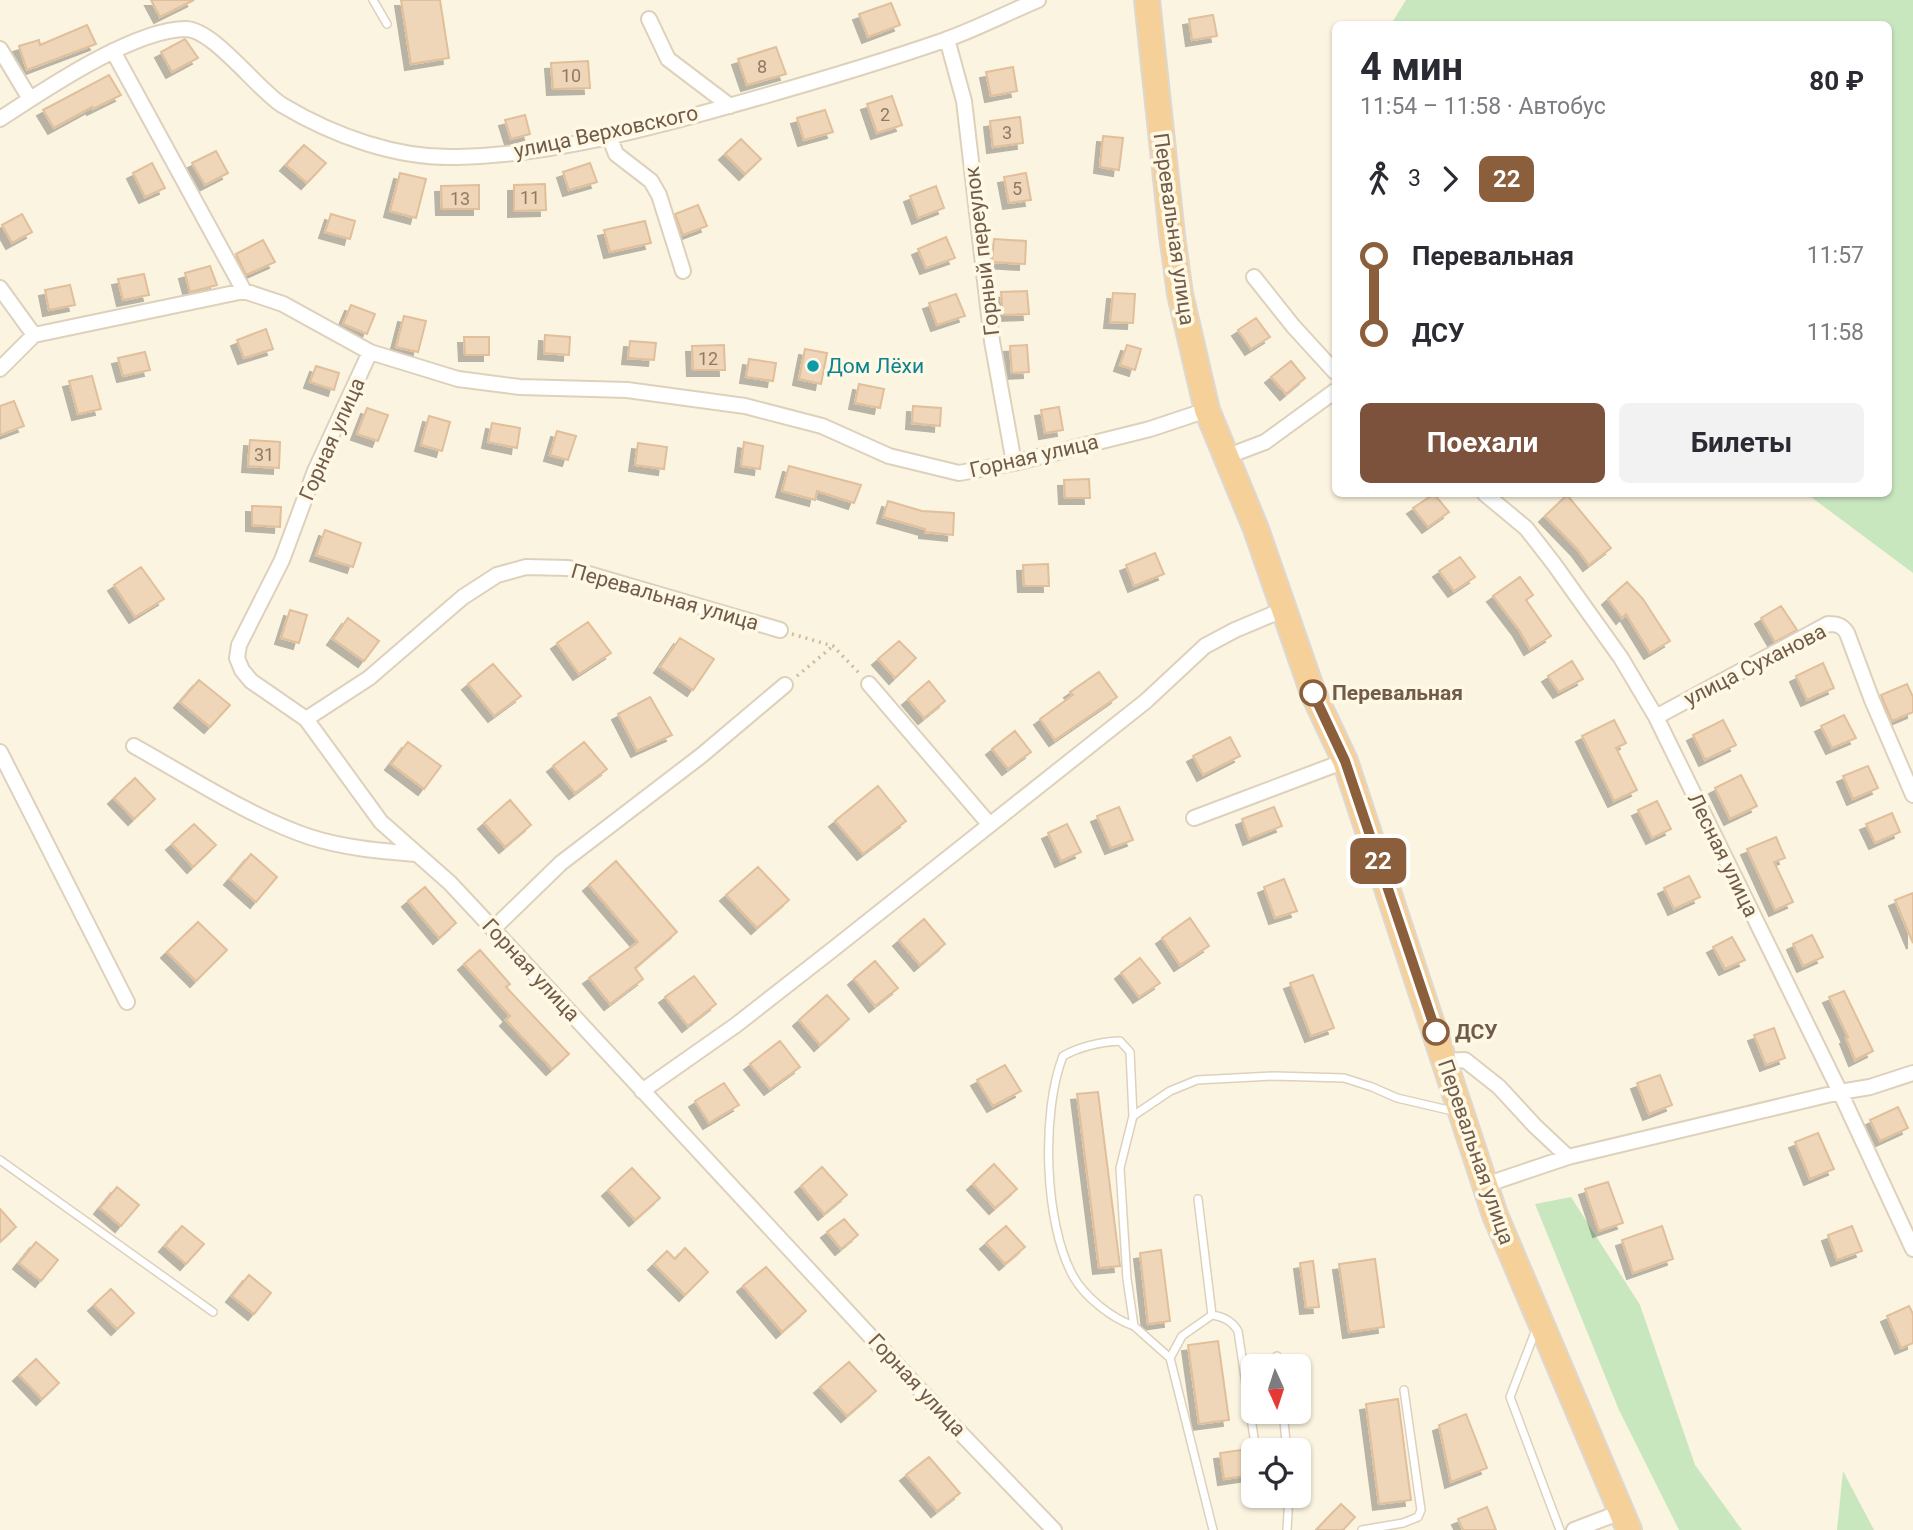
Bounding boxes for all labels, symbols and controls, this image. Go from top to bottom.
text: 4 мин [1360,45,1463,89]
house number: 8 [757,56,767,77]
house number: 10 [561,65,581,86]
text: 80 ₽ [1809,66,1864,96]
text: 11:54 – 11:58 · Автобус [1360,93,1606,120]
street label: улица Верховского [512,101,700,163]
house number: 2 [880,104,890,125]
house number: 3 [1002,122,1012,143]
street label: Перевальная улица [1149,131,1199,327]
icon: walk [1360,160,1398,198]
icon: forward [1431,160,1469,198]
street label: Горный переулок [960,164,1004,337]
text: 3 [1408,165,1421,192]
text: 22 [1493,165,1520,193]
house number: 5 [1012,178,1022,199]
house number: 11 [520,187,540,208]
house number: 13 [450,188,470,209]
text: Перевальная [1412,241,1574,271]
text: 11:57 [1807,242,1864,269]
text: ДСУ [1412,318,1465,348]
text: 11:58 [1807,319,1864,346]
house number: 12 [698,348,718,369]
place label: Дом Лёхи [827,354,924,378]
marker: Дом Лёхи [805,358,821,374]
street label: Горная улица [294,374,370,504]
button: Поехали [1360,403,1605,483]
button: Билеты [1619,403,1864,483]
street label: Горная улица [967,430,1101,482]
house number: 31 [254,444,274,465]
street label: Перевальная улица [568,559,762,635]
street label: улица Суханова [1680,619,1830,711]
marker: Перевальная [1300,680,1326,706]
place label: Перевальная [1332,681,1463,705]
street label: Лесная улица [1683,789,1763,921]
line badge: 22 [1346,838,1410,884]
text: 22 [1364,847,1392,875]
street label: Горная улица [477,914,585,1026]
marker: ДСУ [1423,1019,1449,1045]
place label: ДСУ [1455,1020,1497,1044]
street label: Перевальная улица [1433,1056,1519,1248]
street label: Горная улица [863,1329,971,1441]
north arrow [1241,1354,1311,1424]
map controls [1241,1354,1311,1508]
button: locate [1241,1438,1311,1508]

